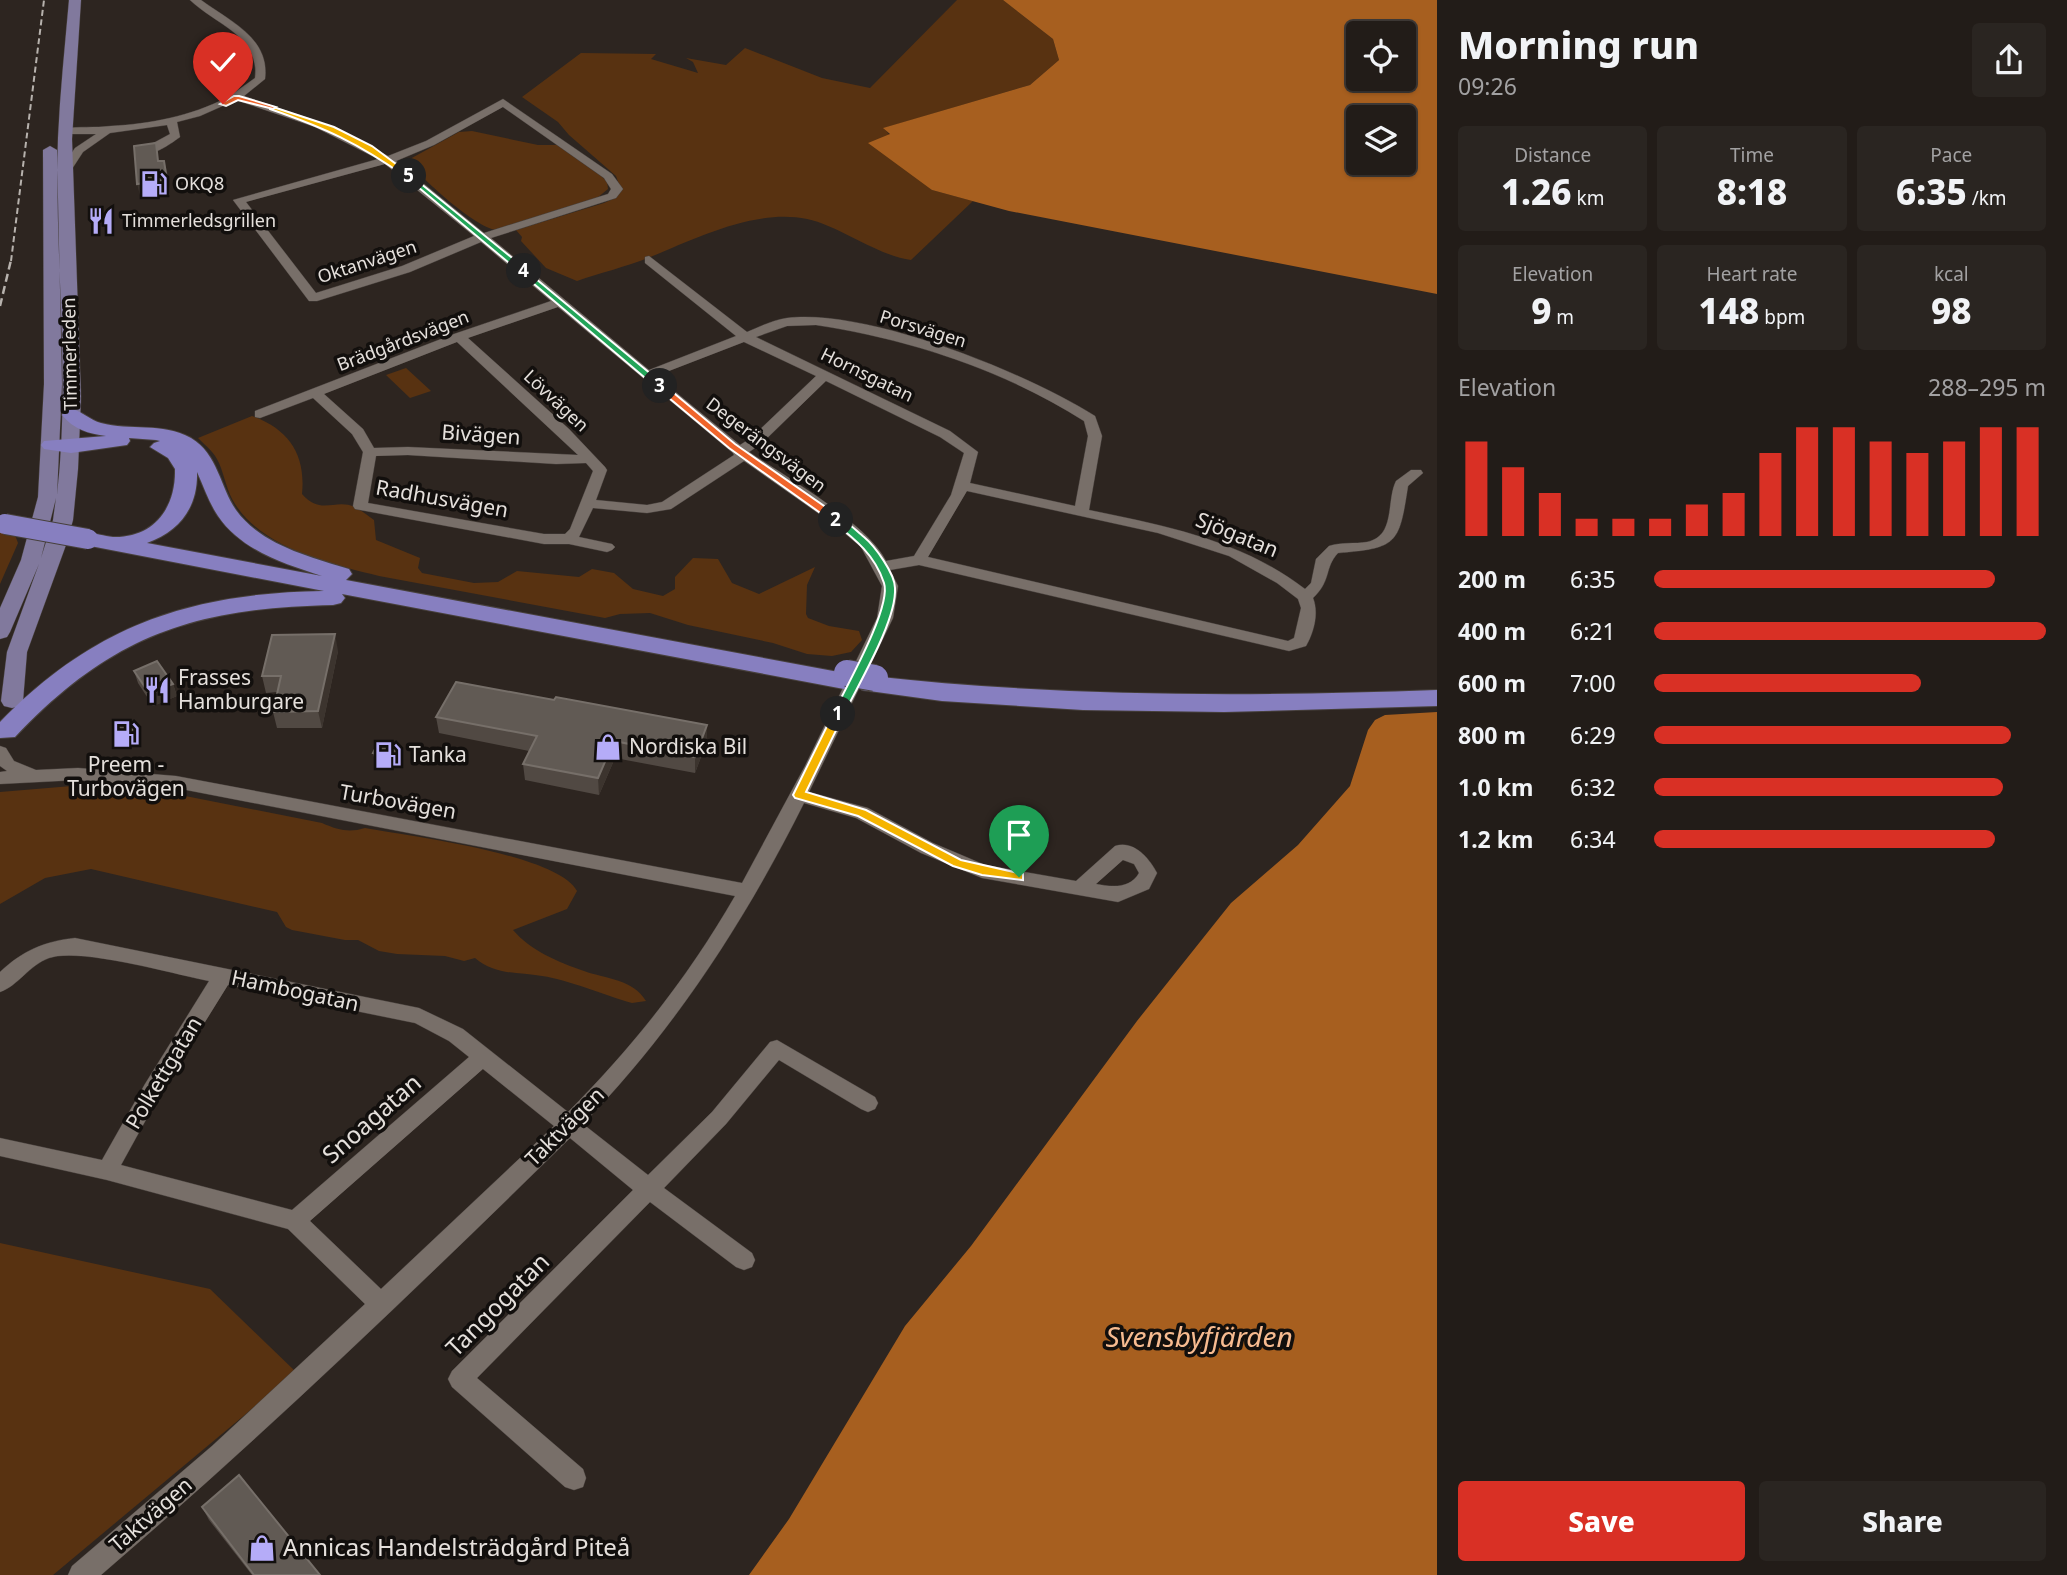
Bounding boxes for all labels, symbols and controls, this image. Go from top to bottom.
text: Morning run [1458,18,1699,70]
map controls [1346,21,1416,175]
button: locate [1346,21,1416,91]
button: share [1972,23,2046,97]
pin [193,32,253,104]
icon: check [204,43,242,81]
text: 09:26 [1458,70,1517,102]
button: layers [1346,105,1416,175]
text: Distance [1514,142,1591,168]
text: Time [1730,142,1774,168]
text: Pace [1930,142,1972,168]
pin: 5 [392,158,426,194]
text: 5 [403,162,414,188]
text: 1.26 [1501,168,1572,215]
text: 8:18 [1717,168,1787,215]
text: 6:35 [1896,168,1967,215]
fuel station icon: OKQ8 [139,169,169,199]
place label: OKQ8 [175,171,224,195]
text: km [1572,185,1604,211]
text: /km [1967,185,2007,211]
restaurant icon: Timmerledsgrillen [86,206,116,236]
place label: Timmerledsgrillen [122,208,276,232]
street label: Oktanvägen [314,234,419,288]
pin: 4 [506,254,542,288]
text: 4 [518,257,529,283]
text: Elevation [1512,261,1593,287]
text: Heart rate [1707,261,1797,287]
text: kcal [1934,261,1969,287]
text: 9 [1531,287,1551,334]
text: 148 [1699,287,1759,334]
text: 98 [1931,287,1972,334]
street label: Timmerleden [56,297,82,411]
street label: Porsvägen [877,303,970,353]
street label: Brädgårdsvägen [333,304,472,376]
text: m [1551,304,1574,330]
text: bpm [1759,304,1805,330]
street label: Hornsgatan [817,341,918,407]
street label: Lövvägen [519,364,594,437]
pin: 3 [642,368,678,404]
text: Elevation [1458,371,1556,403]
text: 288–295 m [1928,371,2046,403]
text: 3 [654,372,665,398]
street label: Degerängsvägen [702,391,831,497]
street label: Bivägen [441,417,522,451]
street label: Radhusvägen [374,473,511,523]
pin: 2 [818,503,854,538]
street label: Sjögatan [1192,505,1283,563]
text: 2 [830,506,841,532]
text: 200 m [1458,563,1526,595]
text: 6:35 [1570,563,1616,595]
text: 400 m [1458,615,1526,647]
text: 6:21 [1570,615,1616,647]
place label: Frasses Hamburgare [178,663,304,715]
text: 600 m [1458,667,1526,699]
text: 7:00 [1570,667,1616,699]
restaurant icon: Frasses Hamburgare [142,675,172,705]
pin: 1 [820,696,856,732]
text: 1 [832,700,843,726]
fuel station icon: Preem - Turbovägen [111,719,141,749]
text: 800 m [1458,719,1526,751]
text: 6:29 [1570,719,1616,751]
shop icon: Nordiska Bil [593,732,623,762]
place label: Nordiska Bil [629,732,747,760]
fuel station icon: Tanka [373,740,403,770]
place label: Tanka [409,740,467,768]
place label: Preem - Turbovägen [67,750,185,802]
text: 1.0 km [1458,771,1533,803]
text: 6:32 [1570,771,1616,803]
street label: Turbovägen [338,777,459,825]
pin [989,805,1049,877]
icon: arrive [1000,816,1038,854]
text: 1.2 km [1458,823,1533,855]
text: 6:34 [1570,823,1616,855]
street label: Hambogatan [229,963,362,1017]
street label: Polkettgatan [119,1011,208,1134]
street label: Snoagatan [314,1066,428,1170]
street label: Taktvägen [519,1081,610,1172]
street label: Tangogatan [438,1245,556,1363]
water label: Svensbyfjärden [1105,1317,1293,1355]
street label: Taktvägen [103,1471,198,1558]
button: Save [1458,1481,1745,1561]
button: Share [1759,1481,2046,1561]
place label: Annicas Handelsträdgård Piteå [283,1530,630,1563]
shop icon: Annicas Handelsträdgård Piteå [247,1533,277,1563]

